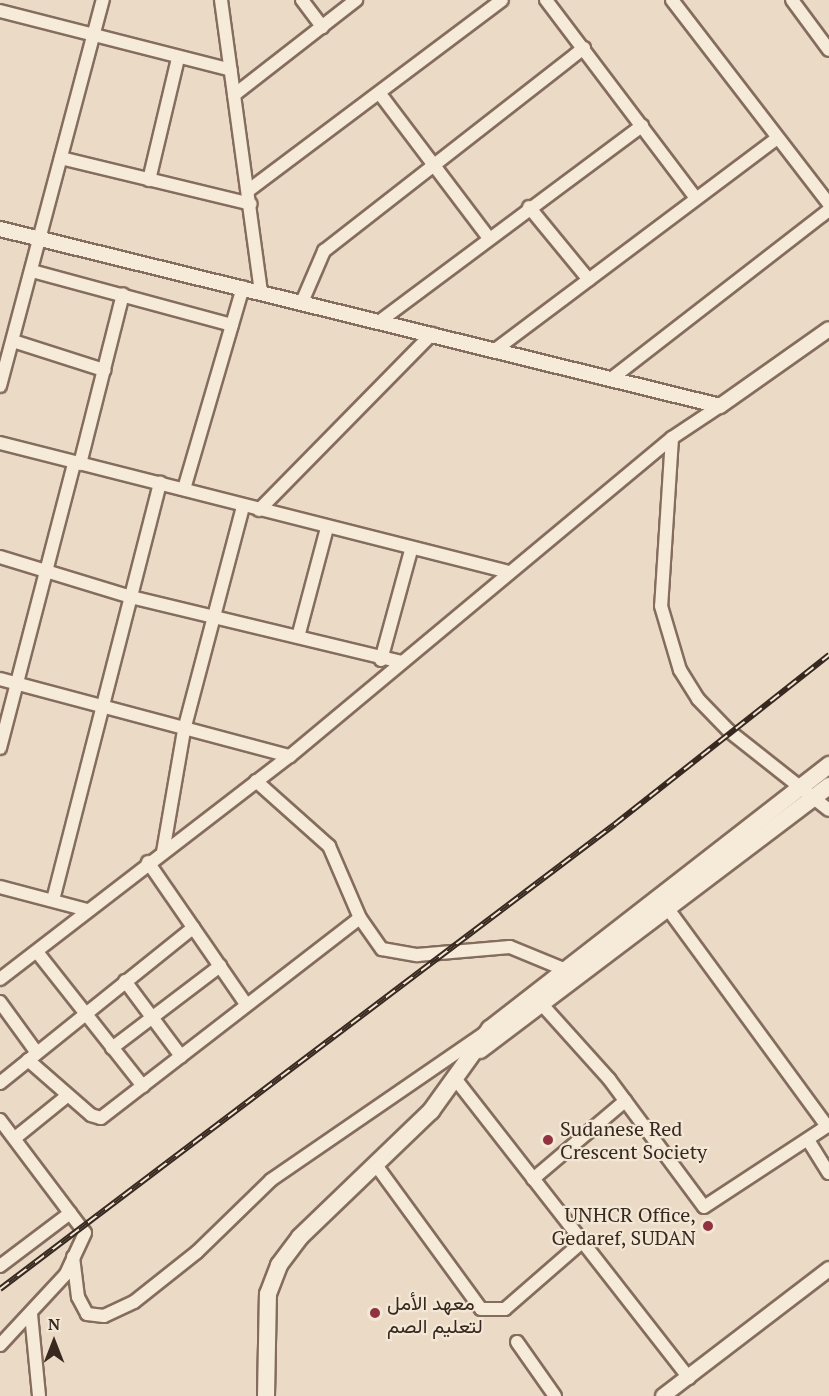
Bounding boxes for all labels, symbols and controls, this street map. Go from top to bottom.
place label: Sudanese Red Crescent Society [560,1116,707,1163]
marker: Sudanese Red Crescent Society [541,1133,555,1147]
place label: UNHCR Office, Gedaref, SUDAN [551,1202,696,1249]
marker: UNHCR Office, Gedaref, SUDAN [701,1219,715,1233]
place label: معهد الأمل لتعليم الصم [387,1290,483,1337]
marker: معهد الأمل لتعليم الصم [368,1306,382,1320]
north arrow [24,1312,84,1372]
text: N [48,1313,60,1335]

